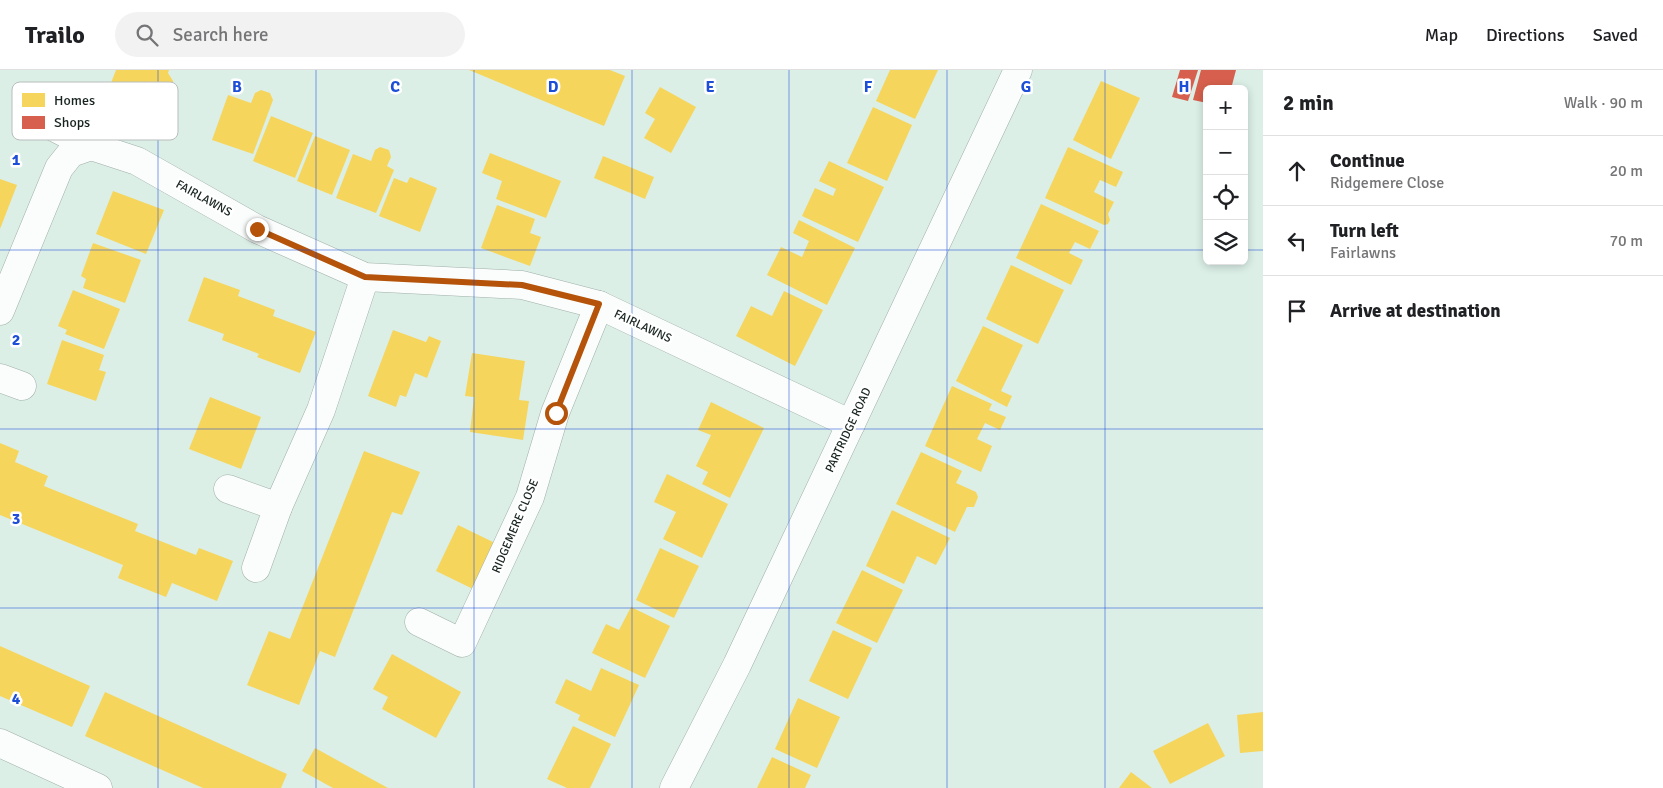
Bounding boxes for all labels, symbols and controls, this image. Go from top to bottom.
search box [115,12,465,57]
text: Trailo [25,20,85,50]
icon: search [133,21,161,49]
text: Search here [173,23,269,47]
text: Map [1425,24,1458,46]
text: Directions [1486,24,1565,46]
text: Saved [1593,24,1638,46]
text: B [232,77,242,97]
text: C [390,77,400,97]
text: D [548,77,559,97]
text: E [705,77,715,97]
text: F [864,77,873,97]
text: G [1021,77,1031,97]
text: H [1179,77,1189,97]
legend [12,82,178,140]
map controls [1203,85,1248,265]
button: + [1203,85,1248,130]
text: 2 min [1283,90,1334,116]
text: Homes [54,92,95,109]
text: Walk · 90 m [1564,93,1643,113]
text: Shops [54,114,90,131]
button: − [1203,130,1248,175]
text: Continue [1330,149,1405,173]
text: 1 [12,150,21,170]
icon: ahead [1283,157,1311,185]
text: 20 m [1609,161,1643,181]
text: Ridgemere Close [1330,173,1444,193]
button: locate [1203,175,1248,220]
street label: FAIRLAWNS [173,177,235,220]
route end [246,218,269,241]
text: Turn left [1330,219,1399,243]
button: layers [1203,220,1248,265]
icon: left [1283,227,1311,255]
text: 70 m [1609,231,1643,251]
text: Fairlawns [1330,243,1396,263]
icon: arrive [1283,297,1311,325]
text: Arrive at destination [1330,299,1501,323]
street label: FAIRLAWNS [612,307,674,346]
text: 2 [12,330,20,350]
street label: PARTRIDGE ROAD [822,385,875,475]
route start [545,402,568,425]
street label: RIDGEMERE CLOSE [489,477,542,575]
text: 3 [12,509,20,529]
text: 4 [12,689,21,709]

